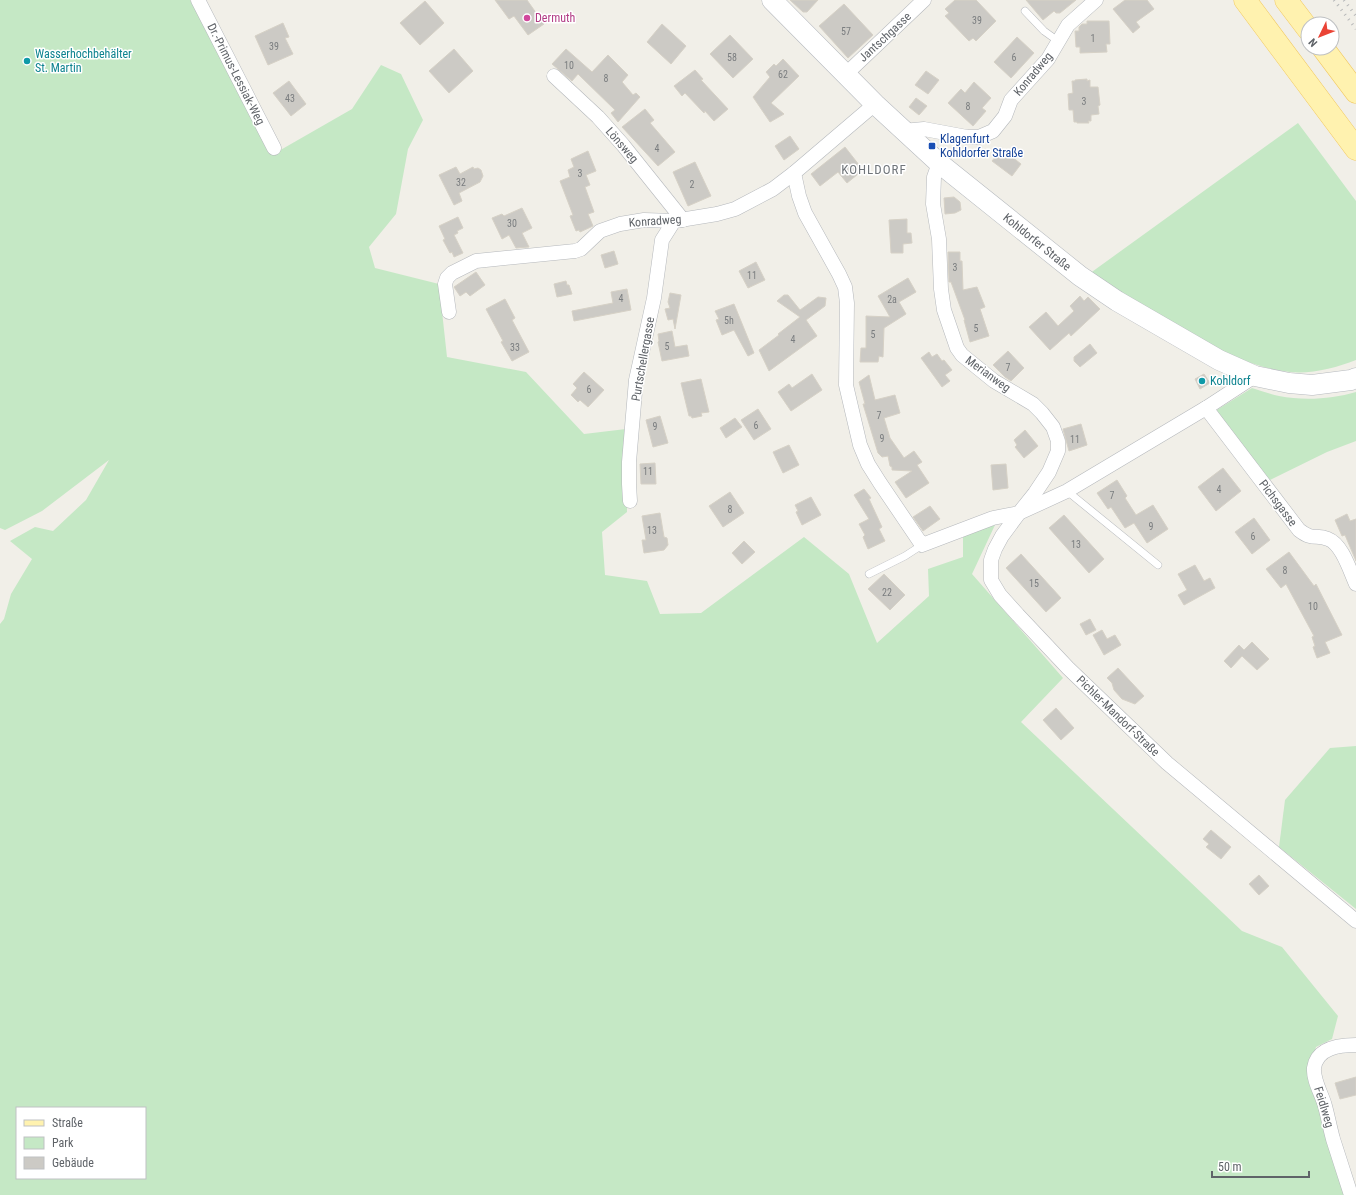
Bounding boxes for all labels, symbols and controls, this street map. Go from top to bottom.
street label: Jantschgasse [856,9,914,65]
place label: Dermuth [535,11,576,25]
marker: Dermuth [522,13,532,23]
house number: 39 [972,15,982,26]
north arrow [1300,16,1340,56]
street label: Dr.-Primus-Lessiak-Weg [204,21,268,127]
house number: 57 [841,26,851,37]
house number: 1 [1091,33,1095,44]
text: N [1306,35,1320,49]
house number: 39 [269,41,279,52]
place label: Wasserhochbehälter St. Martin [35,47,132,75]
street label: Konradweg [1011,49,1055,99]
house number: 58 [727,52,737,63]
house number: 6 [1012,52,1017,63]
marker: Wasserhochbehälter St. Martin [22,56,32,66]
house number: 10 [564,60,574,71]
house number: 62 [778,69,788,80]
house number: 8 [604,73,609,84]
house number: 43 [285,93,295,104]
house number: 3 [1082,96,1087,107]
house number: 8 [966,101,971,112]
street label: Lönsweg [603,124,641,166]
place label: Klagenfurt Kohldorfer Straße [940,132,1024,160]
marker: Klagenfurt Kohldorfer Straße [927,141,937,151]
house number: 4 [655,143,660,154]
district label: KOHLDORF [841,162,907,177]
house number: 3 [578,168,583,179]
house number: 32 [456,177,466,188]
house number: 2 [690,179,695,190]
street label: Kohldorfer Straße [1000,210,1074,274]
street label: Konradweg [628,212,682,230]
house number: 30 [507,218,517,229]
house number: 3 [953,262,958,273]
house number: 11 [747,270,757,281]
house number: 4 [619,293,624,304]
house number: 2a [887,294,897,305]
street label: Purtschellergasse [629,315,657,402]
house number: 5h [724,315,734,326]
house number: 5 [974,323,979,334]
house number: 5 [871,329,876,340]
house number: 4 [791,334,796,345]
house number: 5 [665,341,670,352]
house number: 33 [510,342,520,353]
street label: Merianweg [963,353,1013,395]
house number: 7 [1006,362,1011,373]
place label: Kohldorf [1210,374,1251,388]
marker: Kohldorf [1197,376,1207,386]
house number: 6 [587,384,592,395]
house number: 7 [877,410,882,421]
house number: 6 [754,420,759,431]
house number: 9 [653,421,658,432]
house number: 9 [880,433,885,444]
house number: 11 [1070,434,1080,445]
house number: 11 [643,466,653,477]
street label: Pichsgasse [1256,477,1300,529]
house number: 4 [1217,484,1222,495]
house number: 7 [1110,490,1115,501]
house number: 8 [728,504,733,515]
house number: 9 [1149,521,1154,532]
house number: 13 [647,525,657,536]
house number: 6 [1251,531,1256,542]
house number: 13 [1071,539,1081,550]
house number: 8 [1283,565,1288,576]
house number: 15 [1029,578,1039,589]
house number: 22 [882,587,892,598]
house number: 10 [1308,601,1318,612]
street label: Pichler-Mandorf-Straße [1074,673,1163,759]
street label: Feidlweg [1311,1085,1337,1129]
legend [16,1107,146,1179]
text: Straße [52,1116,83,1130]
text: Park [52,1136,74,1150]
scale bar [1212,1153,1309,1179]
text: Gebäude [52,1156,94,1170]
text: 50 m [1218,1160,1242,1174]

